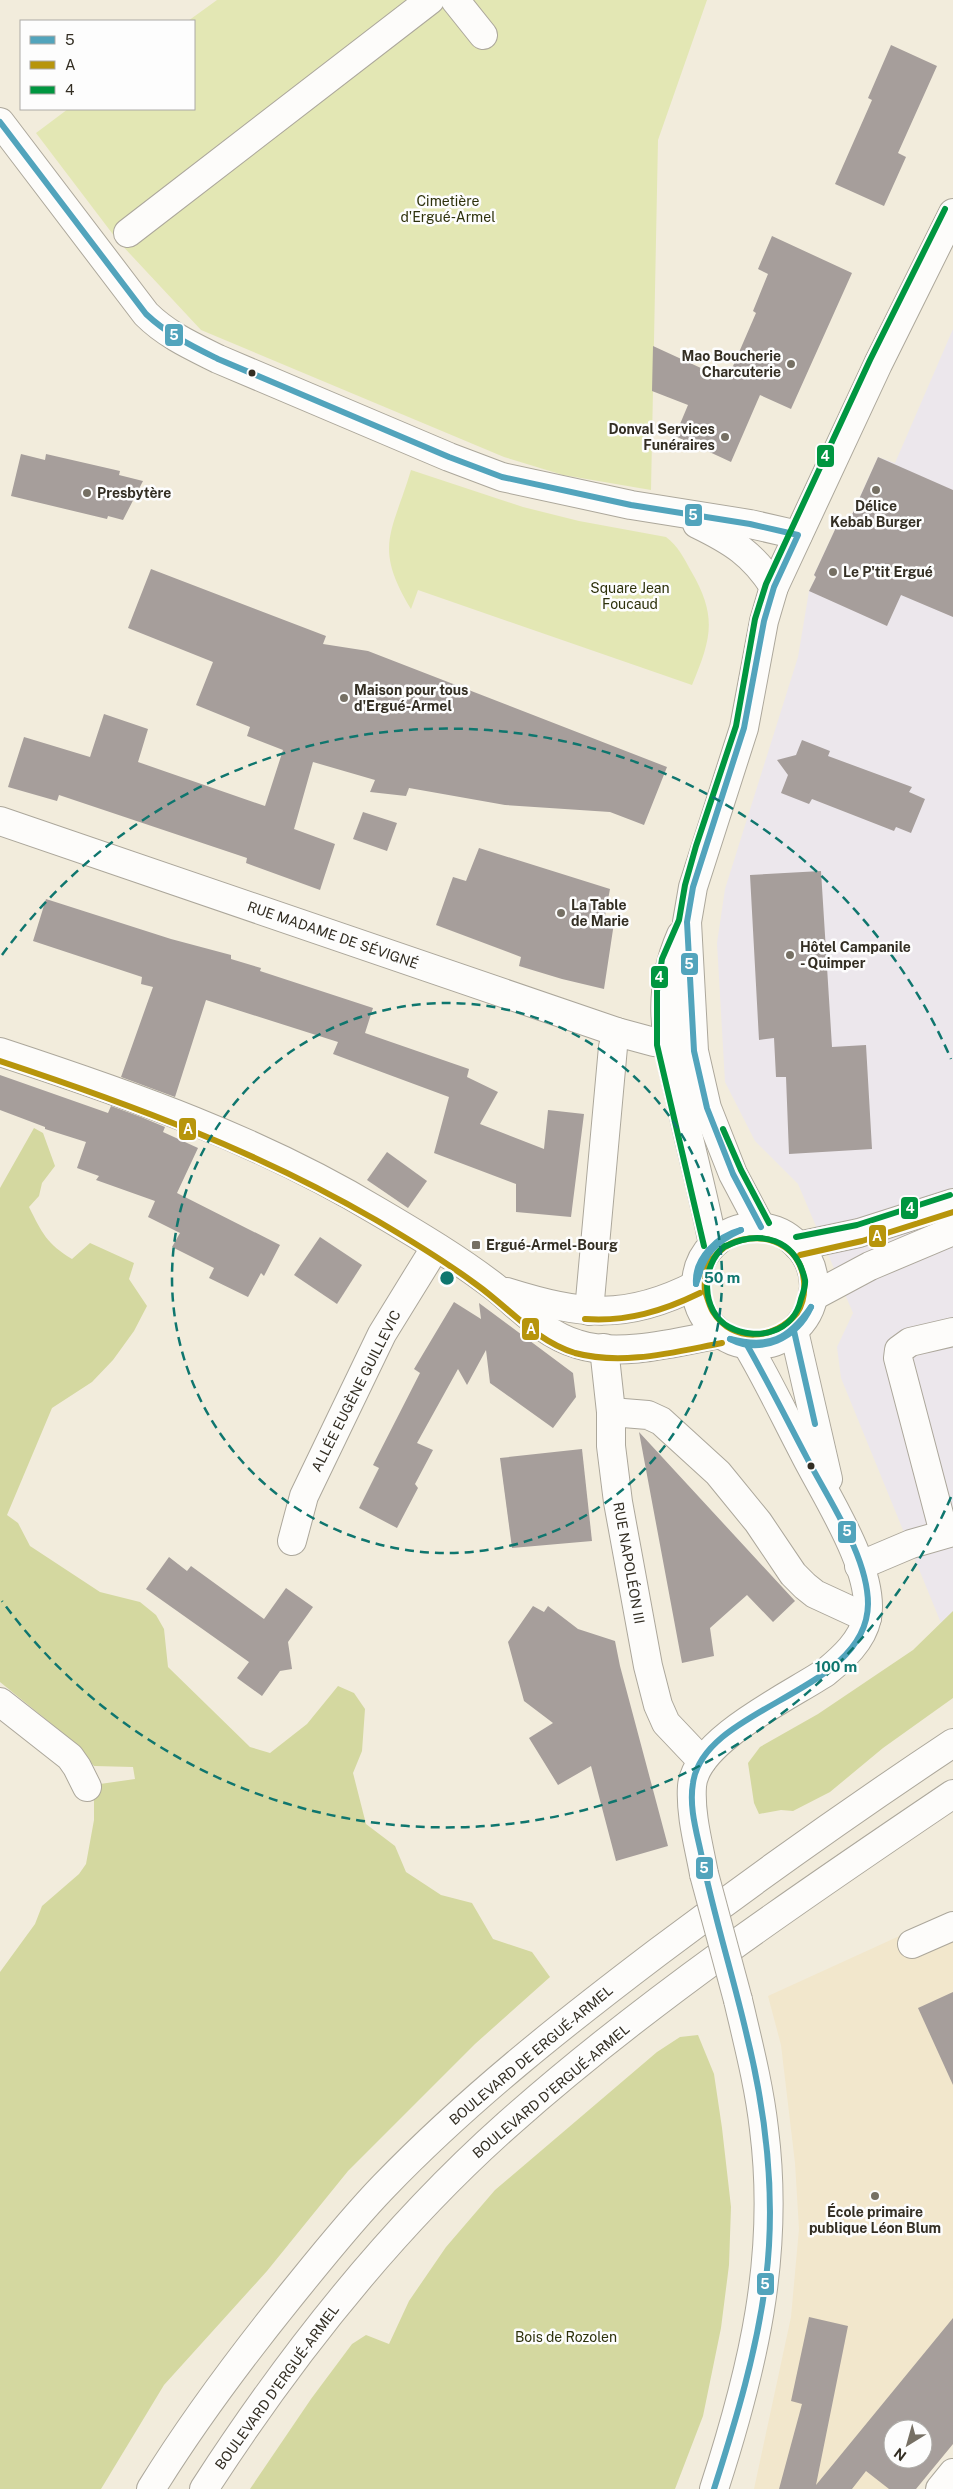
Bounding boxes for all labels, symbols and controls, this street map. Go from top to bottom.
legend [20,20,195,110]
text: 5 [65,31,75,48]
text: A [65,56,76,73]
text: 4 [65,81,74,98]
park label: Cimetière d'Ergué-Armel [401,193,495,225]
line badge: 5 [164,323,184,347]
text: 5 [169,327,179,343]
place label: Mao Boucherie Charcuterie [682,348,781,380]
marker: Mao Boucherie Charcuterie [785,358,797,370]
unlabelled marker [247,368,257,378]
place label: Donval Services Funéraires [608,421,715,453]
marker: Donval Services Funéraires [719,431,731,443]
line badge: 4 [816,444,835,468]
text: 4 [820,448,830,464]
marker: Délice Kebab Burger [870,484,882,496]
place label: Presbytère [97,485,171,501]
marker: Presbytère [81,487,93,499]
place label: Délice Kebab Burger [830,498,922,530]
line badge: 5 [684,503,703,527]
text: 5 [688,507,698,523]
place label: Le P'tit Ergué [843,564,933,580]
marker: Le P'tit Ergué [827,566,839,578]
park label: Square Jean Foucaud [590,580,670,612]
place label: Maison pour tous d'Ergué-Armel [354,682,469,714]
marker: Maison pour tous d'Ergué-Armel [338,692,350,704]
street label: RUE MADAME DE SÉVIGNÉ [245,897,421,972]
place label: La Table de Marie [571,897,629,929]
marker: La Table de Marie [555,907,567,919]
place label: Hôtel Campanile - Quimper [800,939,911,971]
marker: Hôtel Campanile - Quimper [784,949,796,961]
line badge: 5 [680,952,699,976]
text: 5 [684,956,694,972]
line badge: 4 [650,965,669,989]
text: 4 [654,969,664,985]
line badge: A [178,1117,197,1141]
text: A [183,1121,193,1137]
line badge: 4 [900,1196,919,1220]
text: 4 [905,1200,915,1216]
line badge: A [868,1224,887,1248]
text: A [872,1228,882,1244]
place label: Ergué-Armel-Bourg [486,1237,618,1253]
marker: Ergué-Armel-Bourg [470,1239,482,1251]
centre of rings [438,1269,456,1287]
text: 50 m [704,1269,740,1286]
street label: ALLÉE EUGÈNE GUILLEVIC [307,1307,404,1474]
line badge: A [521,1317,540,1341]
text: A [526,1321,536,1337]
unlabelled marker [806,1461,816,1471]
street label: RUE NAPOLÉON III [610,1501,649,1625]
line badge: 5 [837,1520,857,1544]
text: 5 [842,1523,852,1539]
text: 100 m [815,1658,857,1675]
line badge: 5 [695,1856,714,1880]
text: 5 [699,1860,709,1876]
street label: BOULEVARD DE ERGUÉ-ARMEL [445,1981,616,2128]
street label: BOULEVARD D'ERGUÉ-ARMEL [469,2020,633,2161]
marker: École primaire publique Léon Blum [869,2190,881,2202]
place label: École primaire publique Léon Blum [809,2203,941,2236]
line badge: 5 [756,2272,775,2296]
text: 5 [760,2276,770,2292]
street label: BOULEVARD D'ERGUÉ-ARMEL [211,2301,342,2473]
park label: Bois de Rozolen [515,2329,617,2345]
north arrow [883,2419,933,2469]
text: N [891,2445,909,2464]

